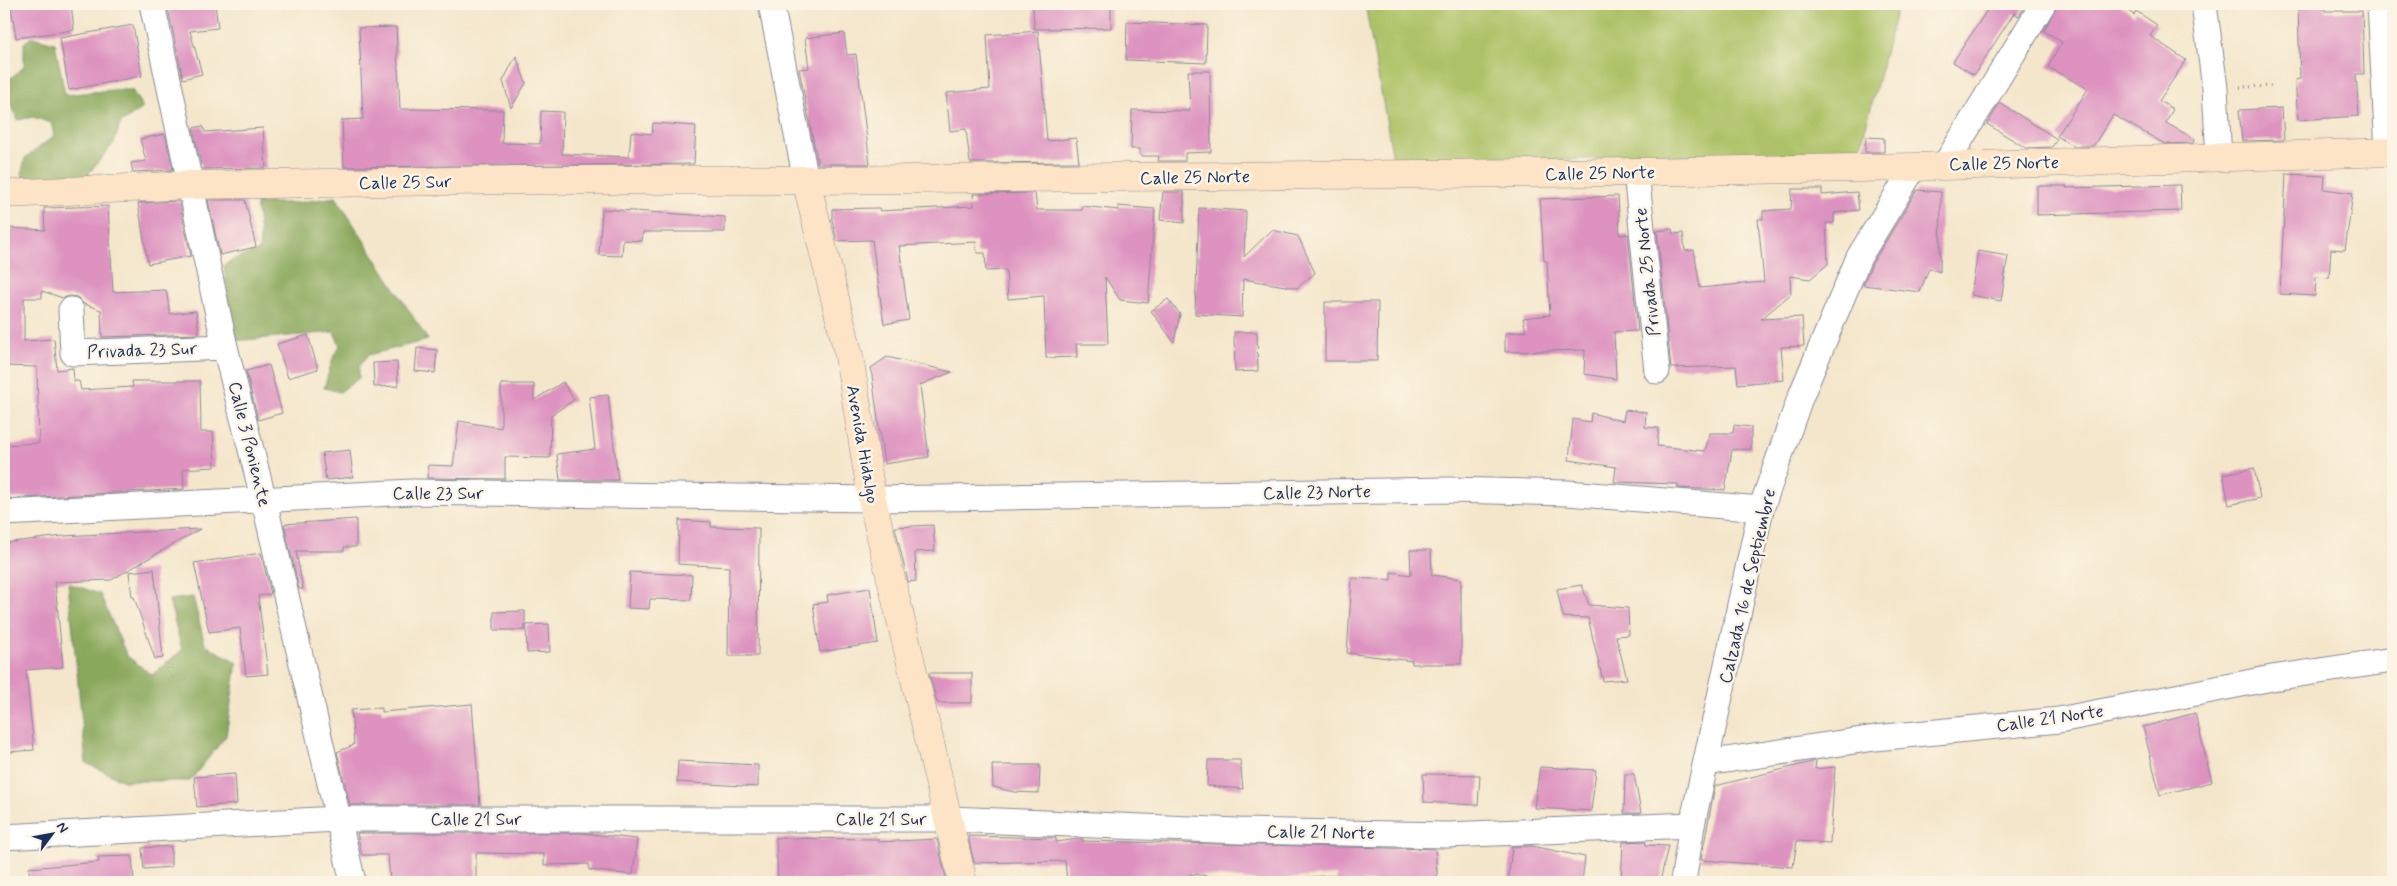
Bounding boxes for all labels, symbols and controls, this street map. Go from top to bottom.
street label: Calle 25 Norte [1949,151,2059,177]
street label: Calle 25 Norte [1545,161,1655,187]
street label: Calle 25 Norte [1140,165,1250,191]
street label: Calle 25 Sur [358,170,452,196]
street label: Privada 25 Norte [1629,206,1667,337]
street label: Privada 23 Sur [87,337,198,365]
street label: Calle 3 Poniente [222,379,276,510]
street label: Avenida Hidalgo [840,383,884,505]
street label: Calle 23 Norte [1263,480,1371,506]
street label: Calle 23 Sur [393,482,484,506]
street label: Calzada 16 de Septiembre [1714,486,1782,686]
street label: Calle 21 Norte [1995,700,2105,738]
north arrow [28,808,78,858]
street label: Calle 21 Sur [430,808,522,832]
street label: Calle 21 Sur [835,808,927,832]
text: N [52,819,72,836]
street label: Calle 21 Norte [1267,820,1375,846]

